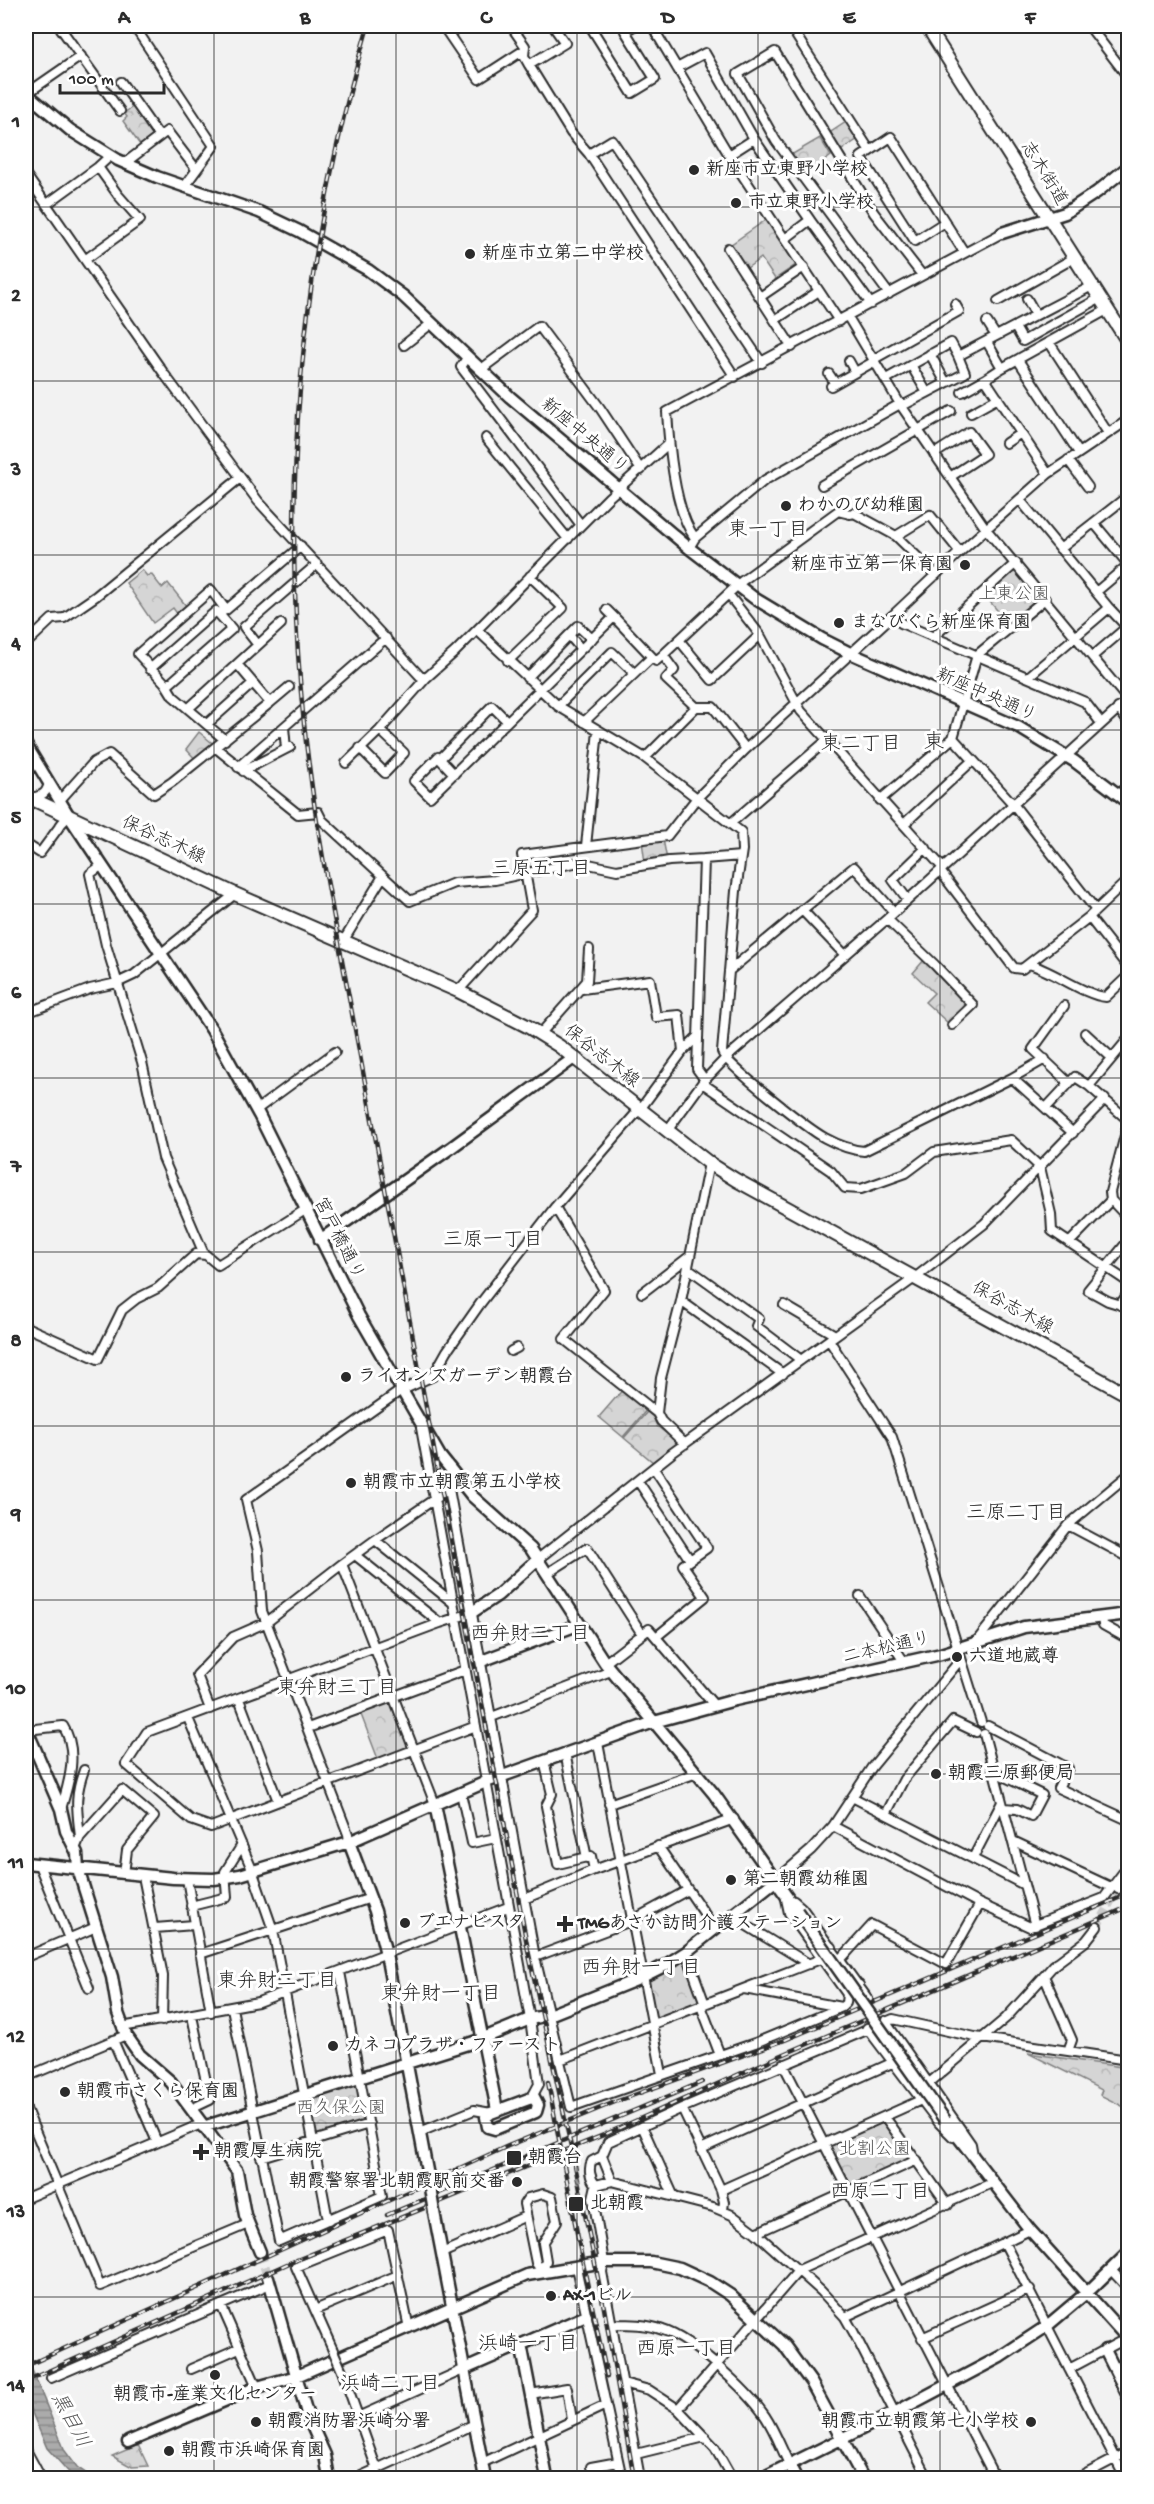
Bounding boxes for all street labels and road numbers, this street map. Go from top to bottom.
street label: 志木街道 [1015,137,1072,210]
street label: 新座中央通り [536,393,633,480]
street label: 新座中央通り [932,664,1040,728]
street label: 保谷志木線 [118,812,209,870]
street label: 保谷志木線 [559,1020,644,1093]
street label: 宮戸橋通り [308,1194,369,1284]
street label: 保谷志木線 [968,1277,1057,1340]
street label: 二本松通り [841,1628,933,1669]

